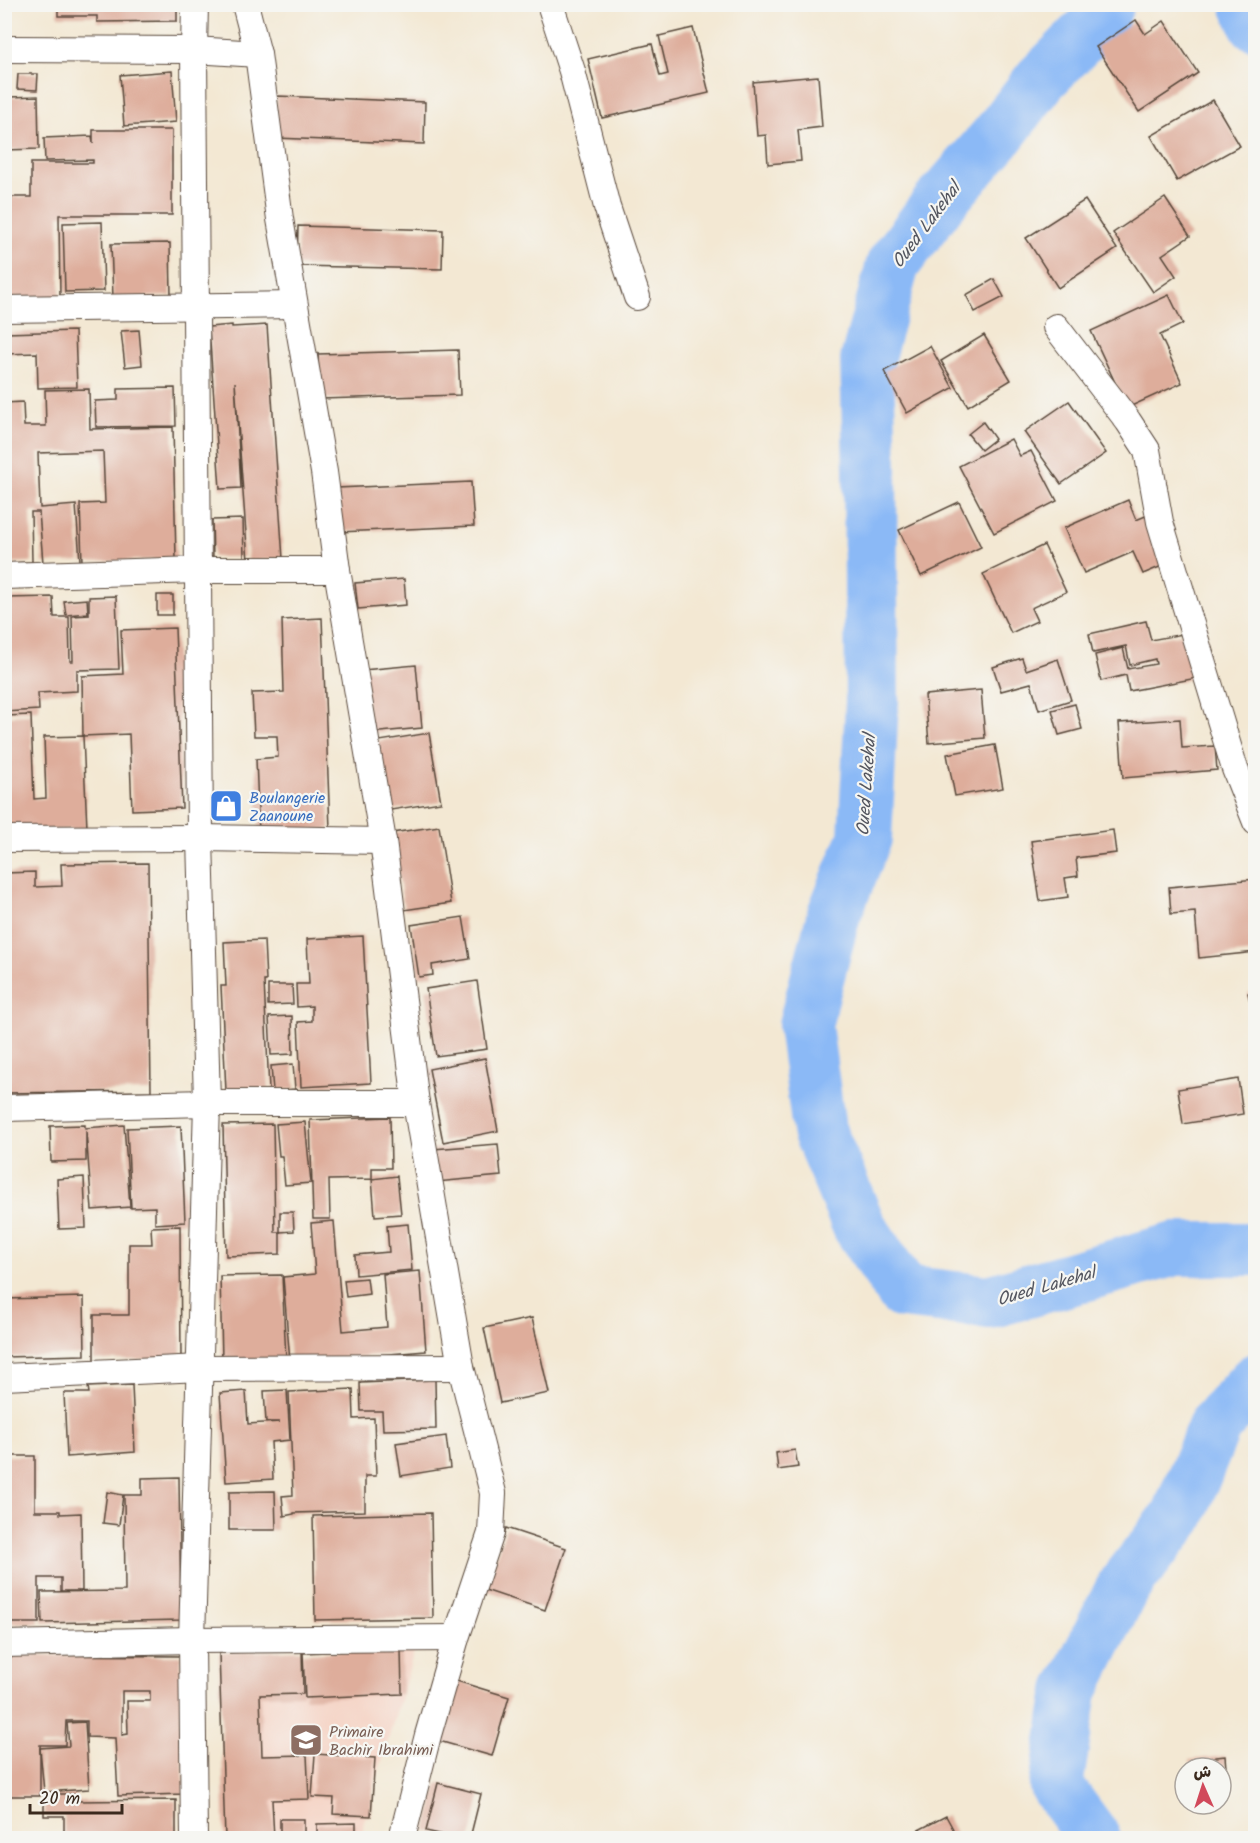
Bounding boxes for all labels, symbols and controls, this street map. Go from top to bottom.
water label: Oued Lakehal [885,174,971,275]
water label: Oued Lakehal [849,730,886,837]
place label: Boulangerie Zaanoune [249,786,325,829]
shop icon: Boulangerie Zaanoune [208,788,244,824]
water label: Oued Lakehal [994,1259,1103,1315]
place label: Primaire Bachir Ibrahimi [329,1720,434,1763]
school or university icon: Primaire Bachir Ibrahimi [288,1722,324,1758]
north arrow [1173,1756,1233,1816]
text: ش [1193,1760,1212,1785]
scale bar [30,1777,122,1815]
text: 20 m [39,1785,80,1814]

